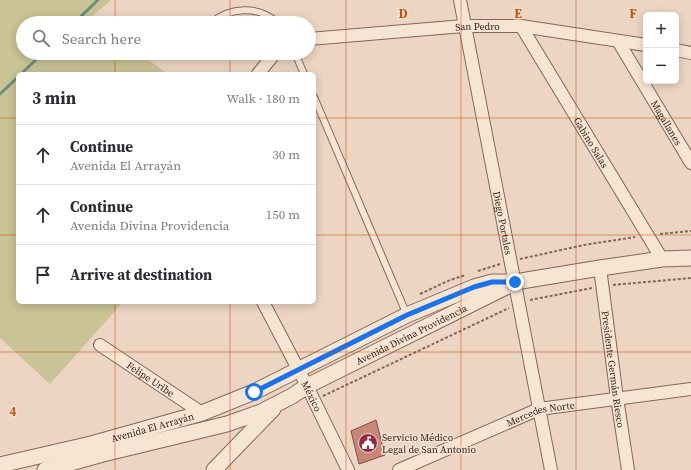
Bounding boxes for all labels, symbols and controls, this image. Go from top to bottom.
text: D [398,5,408,22]
text: E [514,5,522,22]
text: F [629,5,637,22]
map controls [643,12,679,84]
button: + [643,12,679,48]
search box [16,16,316,60]
street label: San Pedro [455,20,500,34]
icon: search [30,27,52,49]
text: Search here [62,28,141,49]
button: − [643,48,679,84]
text: 3 min [32,86,76,110]
text: Walk · 180 m [227,90,300,107]
street label: Magallanes [648,98,685,148]
street label: Gabino Salas [571,115,611,170]
text: Continue [70,136,133,157]
icon: ahead [32,144,54,166]
text: 30 m [272,146,300,163]
text: Avenida El Arrayán [70,157,181,174]
street label: Diego Portales [490,190,515,256]
text: Continue [70,196,133,217]
icon: ahead [32,204,54,226]
text: 150 m [266,206,300,223]
text: Avenida Divina Providencia [70,217,229,234]
icon: arrive [32,264,54,286]
text: Arrive at destination [70,264,212,285]
route end [506,273,524,291]
street label: Avenida Divina Providencia [353,301,470,368]
street label: Presidente Germán Riesco [599,310,628,429]
street label: Felipe Uribe [124,359,177,400]
street label: México [298,379,325,414]
route start [245,383,263,401]
street label: Mercedes Norte [504,398,575,429]
text: 4 [9,403,17,420]
street label: Avenida El Arrayán [109,410,195,445]
place label: Servicio Médico Legal de San Antonio [382,431,477,456]
public building icon: Servicio Médico Legal de San Antonio [357,432,379,454]

